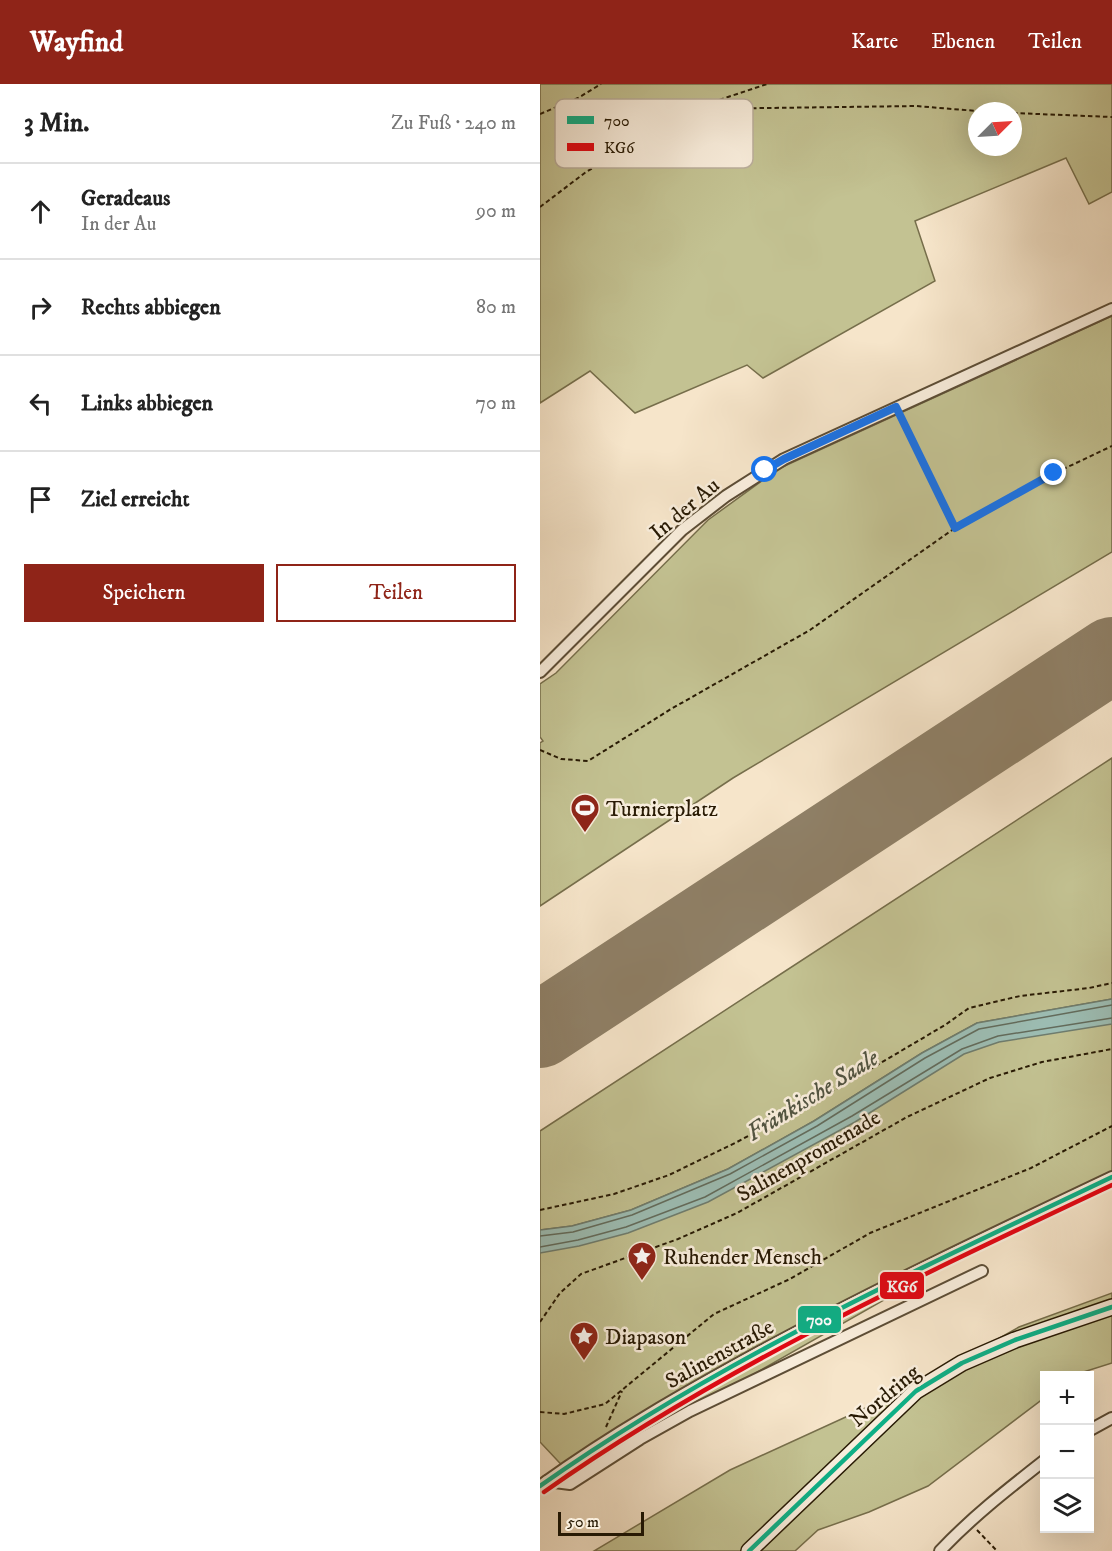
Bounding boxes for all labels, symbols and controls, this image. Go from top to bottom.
text: Wayfind [30,25,123,60]
text: Karte [851,29,898,55]
text: Ebenen [931,29,995,55]
text: Teilen [1028,29,1082,55]
legend [555,99,753,168]
north arrow [968,102,1022,156]
text: 3 Min. [24,107,89,140]
text: Zu Fuß · 240 m [391,111,516,136]
text: 700 [604,111,630,131]
text: KG6 [604,138,635,158]
text: Geradeaus [81,185,170,212]
icon: ahead [24,195,57,228]
text: 90 m [476,199,516,224]
text: In der Au [81,212,156,237]
icon: right [24,291,57,324]
text: Rechts abbiegen [81,294,221,321]
text: 80 m [476,295,516,320]
icon: left [24,387,57,420]
text: Links abbiegen [81,390,213,417]
text: 70 m [475,391,516,416]
route start [751,456,777,482]
route end [1040,459,1066,485]
street label: In der Au [645,472,725,546]
icon: arrive [24,483,57,516]
text: Ziel erreicht [81,486,189,513]
button: Speichern [24,564,264,622]
button: Teilen [276,564,516,622]
sports icon: Turnierplatz [569,792,601,834]
place label: Turnierplatz [606,796,718,823]
water label: Fränkische Saale [741,1043,885,1148]
street label: Salinenpromenade [732,1104,885,1208]
place icon: Ruhender Mensch [626,1240,658,1282]
place label: Ruhender Mensch [663,1244,822,1271]
line badge: KG6 [879,1271,925,1300]
text: KG6 [887,1277,919,1297]
line badge: 700 [797,1305,842,1334]
text: 700 [806,1310,832,1330]
street label: Salinenstraße [661,1314,779,1395]
place icon: Diapason [568,1320,600,1362]
place label: Diapason [605,1324,687,1351]
street label: Nordring [844,1359,926,1433]
map controls [1040,1371,1094,1533]
button: + [1040,1371,1094,1425]
button: − [1040,1425,1094,1479]
button: layers [1040,1479,1094,1533]
scale bar [558,1509,644,1536]
text: 50 m [567,1512,599,1532]

